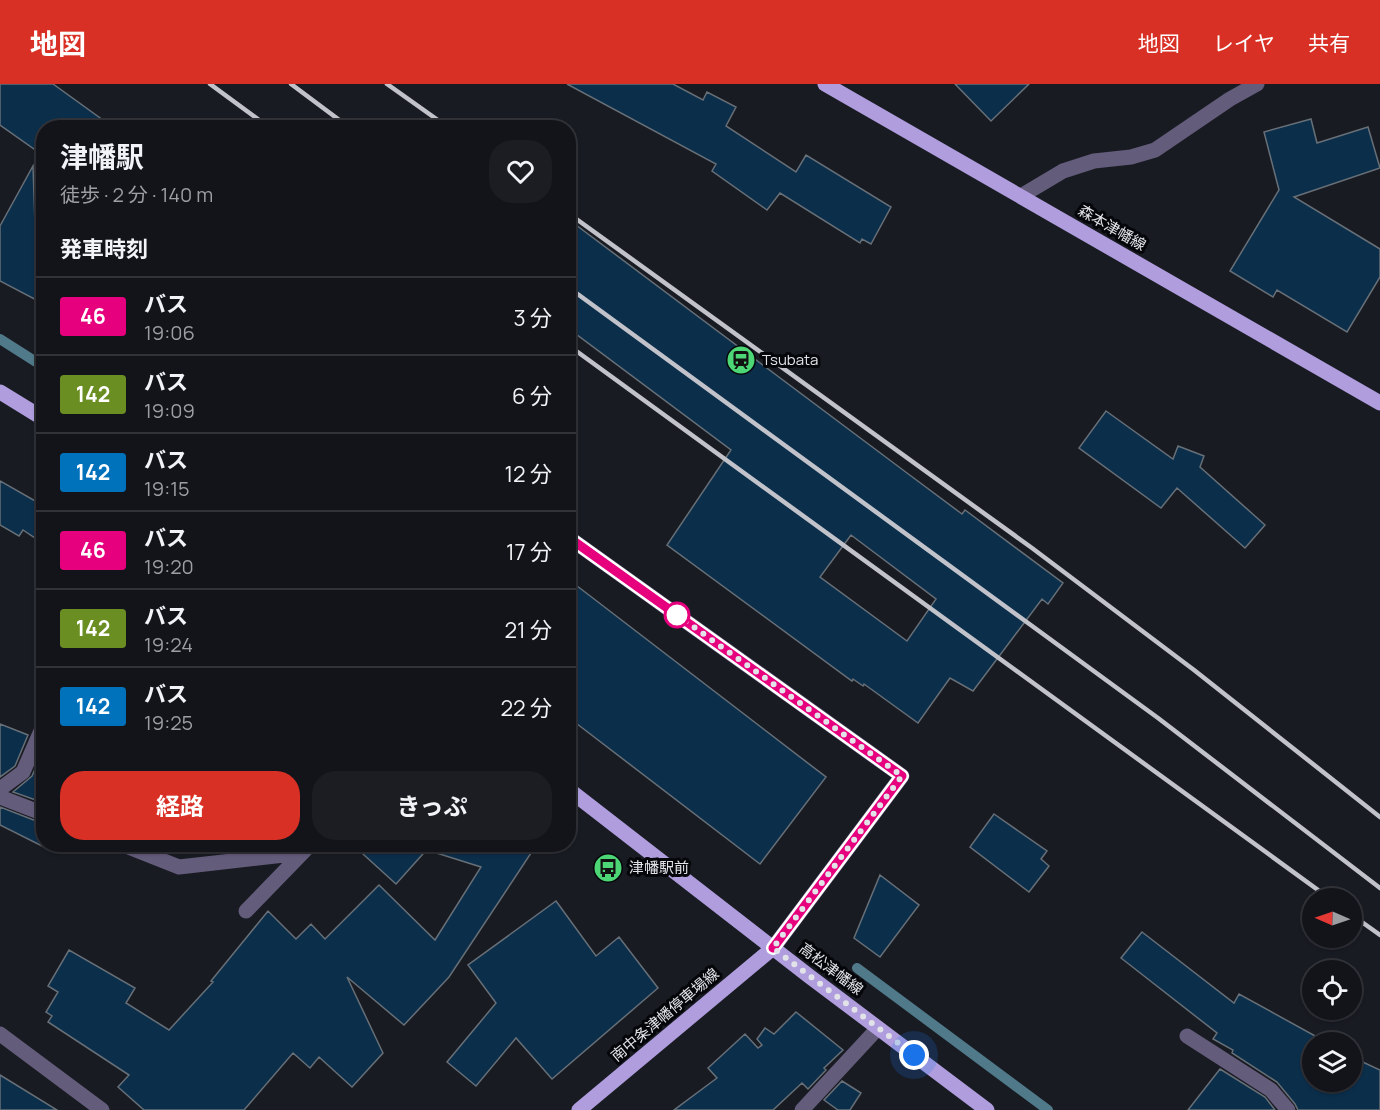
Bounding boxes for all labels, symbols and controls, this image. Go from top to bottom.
text: 地図 [30,24,86,62]
text: 地図 [1138,29,1180,57]
text: レイヤ [1213,29,1275,57]
text: 共有 [1308,29,1350,57]
text: 津幡駅 [60,137,144,175]
button: heart [489,140,552,203]
text: 徒歩 · 2 分 · 140 m [60,181,213,208]
street label: 森本津幡線 [1075,200,1150,255]
text: 発車時刻 [60,234,148,264]
text: バス [144,289,188,319]
text: 46 [80,302,106,330]
text: 3 分 [513,303,552,333]
text: 19:06 [144,319,195,346]
station icon: Tsubata [725,344,757,376]
place label: Tsubata [762,349,818,370]
text: バス [144,367,188,397]
text: 142 [76,380,110,408]
text: 6 分 [512,381,552,411]
text: 19:09 [144,397,195,424]
text: バス [144,445,188,475]
text: 142 [76,458,110,486]
text: 12 分 [504,459,552,489]
text: 19:15 [144,475,190,502]
text: バス [144,523,188,553]
text: 46 [80,536,106,564]
text: 17 分 [506,537,552,567]
text: 19:20 [144,553,194,580]
text: バス [144,601,188,631]
unlabelled marker [664,602,690,628]
text: 142 [76,614,110,642]
text: 21 分 [504,615,552,645]
text: 19:24 [144,631,193,658]
text: バス [144,679,188,709]
text: 142 [76,692,110,720]
text: 22 分 [501,693,552,723]
text: 19:25 [144,709,193,736]
button: 経路 [60,771,300,840]
button: きっぷ [312,771,552,840]
bus stop icon: 津幡駅前 [592,852,624,884]
place label: 津幡駅前 [629,857,689,878]
north arrow [1302,888,1362,948]
map controls [1302,888,1362,1092]
street label: 高松津幡線 [795,938,868,1000]
button: locate [1302,960,1362,1020]
street label: 南中条津幡停車場線 [606,963,723,1066]
button: layers [1302,1032,1362,1092]
your location [899,1040,929,1070]

